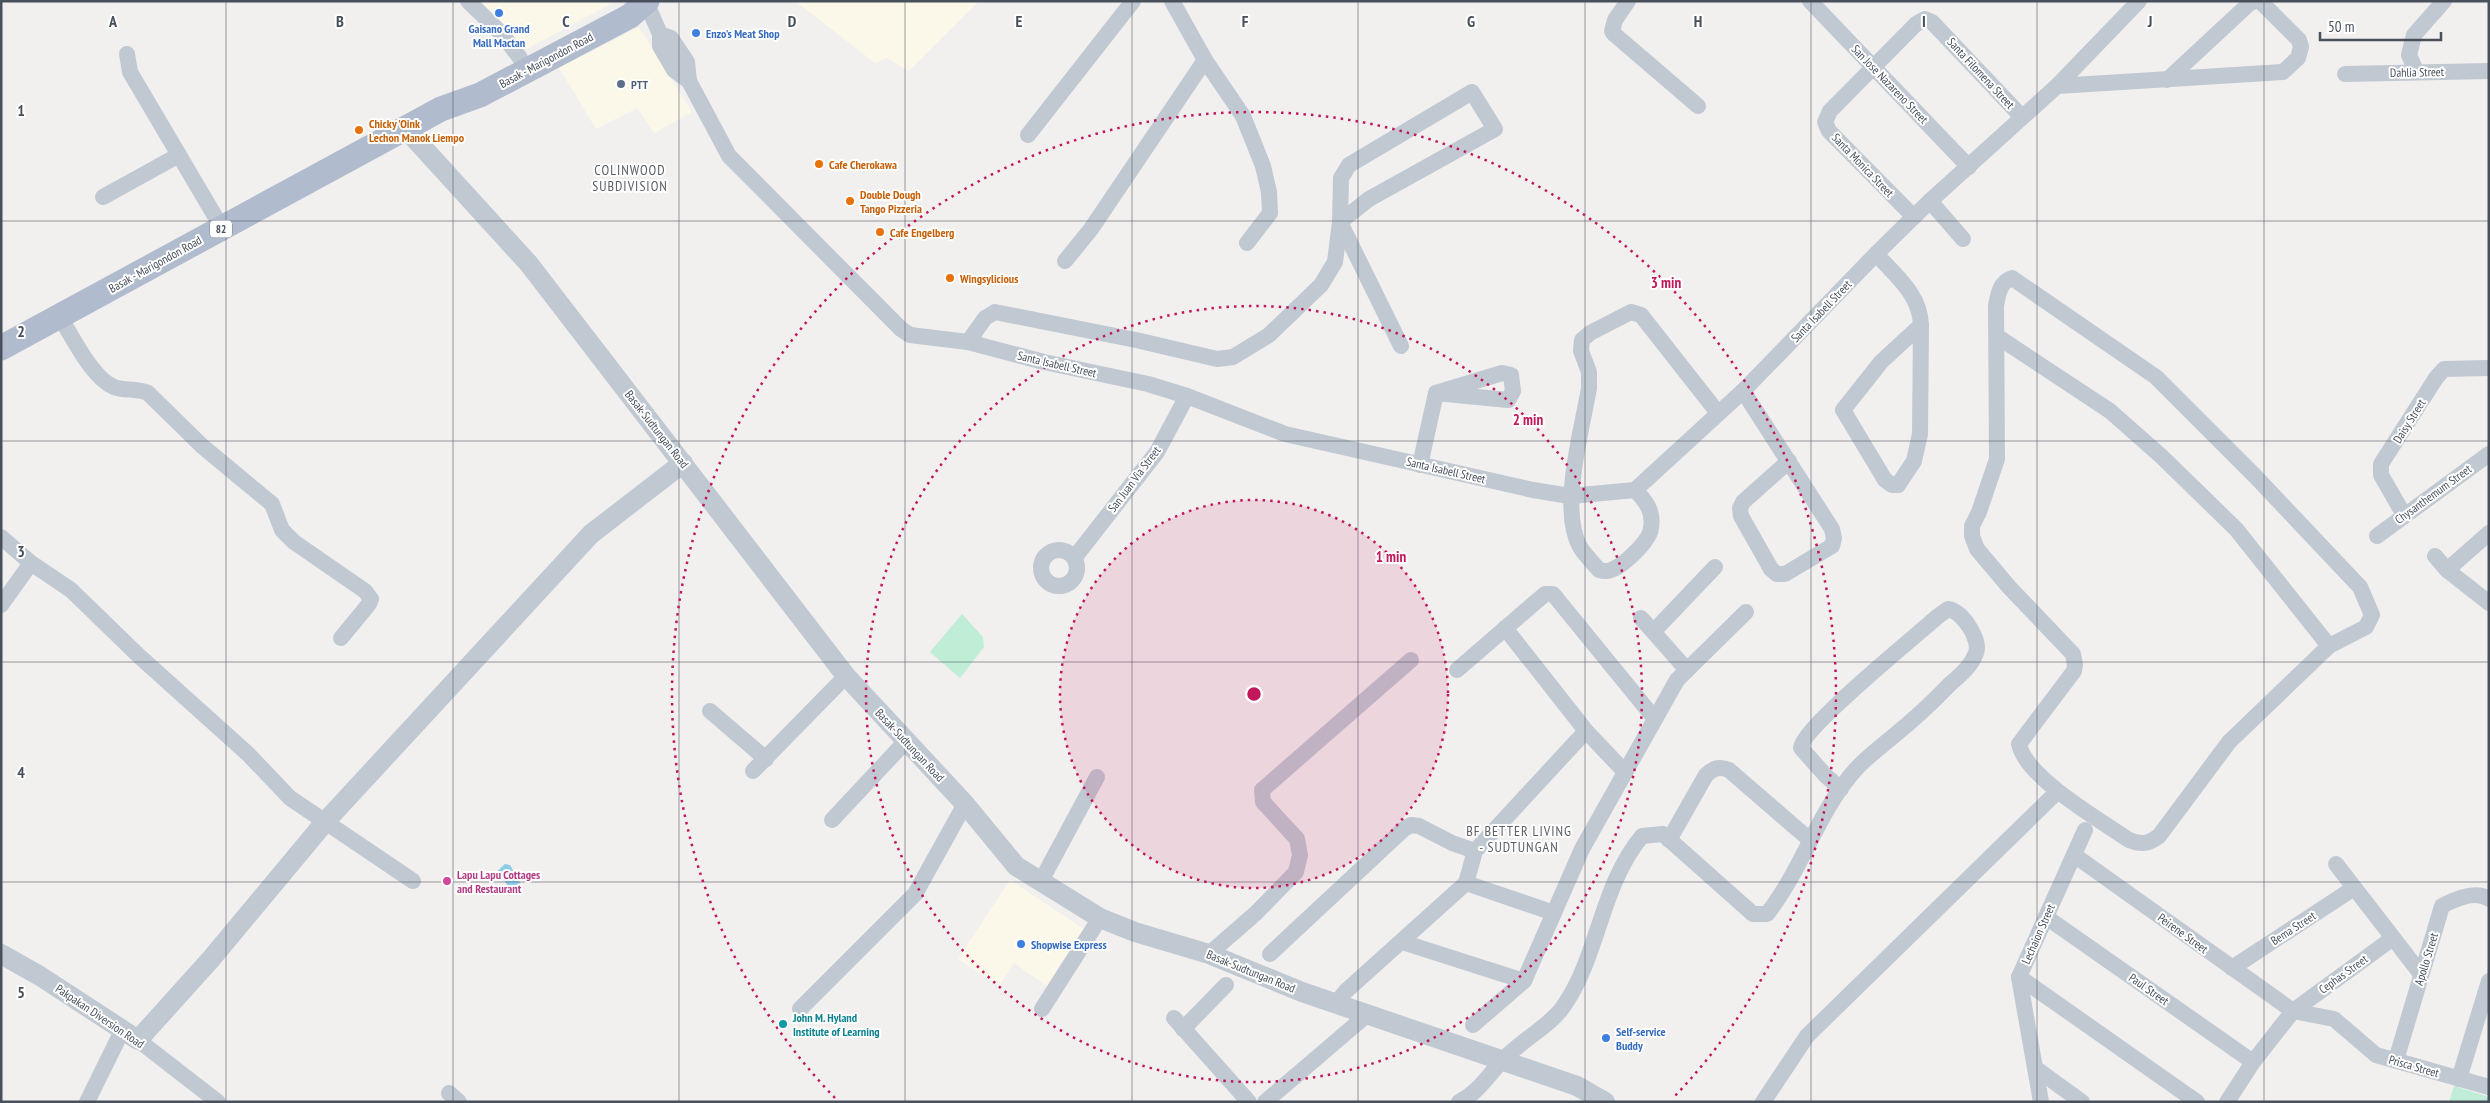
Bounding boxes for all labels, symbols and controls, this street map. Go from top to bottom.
marker: Gaisano Grand Mall Mactan [493,7,505,19]
scale bar [2320,10,2441,42]
text: A [108,11,118,31]
text: B [336,11,344,31]
text: C [562,11,570,31]
text: D [788,11,797,31]
text: E [1016,11,1023,31]
text: F [1242,11,1249,31]
text: G [1467,11,1475,31]
text: H [1694,11,1702,31]
text: I [1922,11,1926,31]
text: J [2147,11,2152,31]
text: 50 m [2328,17,2354,36]
place label: Gaisano Grand Mall Mactan [468,21,530,50]
place label: Enzo's Meat Shop [706,26,780,41]
marker: Enzo's Meat Shop [690,27,702,39]
street label: Basak - Marigondon Road [497,29,595,91]
street label: Santa Filomena Street [1944,34,2018,112]
street label: San Jose Nazareno Street [1849,41,1932,127]
street label: Dahlia Street [2390,64,2445,80]
place label: PTT [631,77,649,92]
marker: PTT [615,78,627,90]
text: 1 [17,100,25,120]
place label: Chicky 'Oink Lechon Manok Liempo [369,116,465,145]
marker: Chicky 'Oink Lechon Manok Liempo [353,124,365,136]
street label: Santa Monica Street [1829,130,1898,201]
place label: Cafe Cherokawa [829,157,897,172]
marker: Cafe Cherokawa [813,158,825,170]
district label: COLINWOOD SUBDIVISION [592,161,668,195]
place label: Double Dough Tango Pizzeria [860,187,922,216]
marker: Double Dough Tango Pizzeria [844,195,856,207]
road number: 82 [210,220,232,238]
place label: Cafe Engelberg [890,225,954,240]
marker: Cafe Engelberg [874,226,886,238]
street label: Basak - Marigondon Road [106,232,204,296]
place label: Wingsylicious [959,271,1018,286]
marker: Wingsylicious [944,272,956,284]
text: 3 min [1651,273,1681,292]
street label: Santa Isabell Street [1788,276,1855,345]
text: 2 [17,321,25,341]
street label: Santa Isabell Street [1016,348,1099,381]
street label: Basak-Sudtungan Road [622,387,692,471]
street label: Daisy Street [2390,396,2429,446]
text: 2 min [1513,410,1543,429]
street label: San Juan Via Street [1104,443,1164,515]
street label: Santa Isabell Street [1405,454,1488,487]
street label: Chysanthemum Street [2392,461,2475,527]
text: 3 [17,541,25,561]
text: 1 min [1376,547,1406,566]
centre of rings [1245,685,1263,703]
street label: Basak-Sudtungan Road [872,705,948,785]
text: 4 [17,762,25,782]
district label: BF BETTER LIVING - SUDTUNGAN [1466,822,1572,856]
place label: Lapu Lapu Cottages and Restaurant [457,867,540,896]
marker: Lapu Lapu Cottages and Restaurant [441,875,453,887]
street label: Lechaion Street [2018,901,2058,966]
street label: Bema Street [2268,908,2319,948]
street label: Peirene Street [2155,910,2212,957]
street label: Apollo Street [2411,930,2441,987]
place label: Shopwise Express [1031,937,1107,952]
marker: Shopwise Express [1015,938,1027,950]
street label: Basak-Sudtungan Road [1204,946,1298,996]
street label: Cephas Street [2316,951,2371,997]
street label: Paul Street [2126,970,2172,1009]
street label: Pakpakan Diversion Road [53,981,147,1051]
text: 5 [17,982,25,1002]
place label: John M. Hyland Institute of Learning [792,1010,880,1039]
marker: John M. Hyland Institute of Learning [777,1018,789,1030]
place label: Self-service Buddy [1616,1024,1666,1053]
marker: Self-service Buddy [1600,1032,1612,1044]
street label: Prisca Street [2387,1052,2441,1080]

